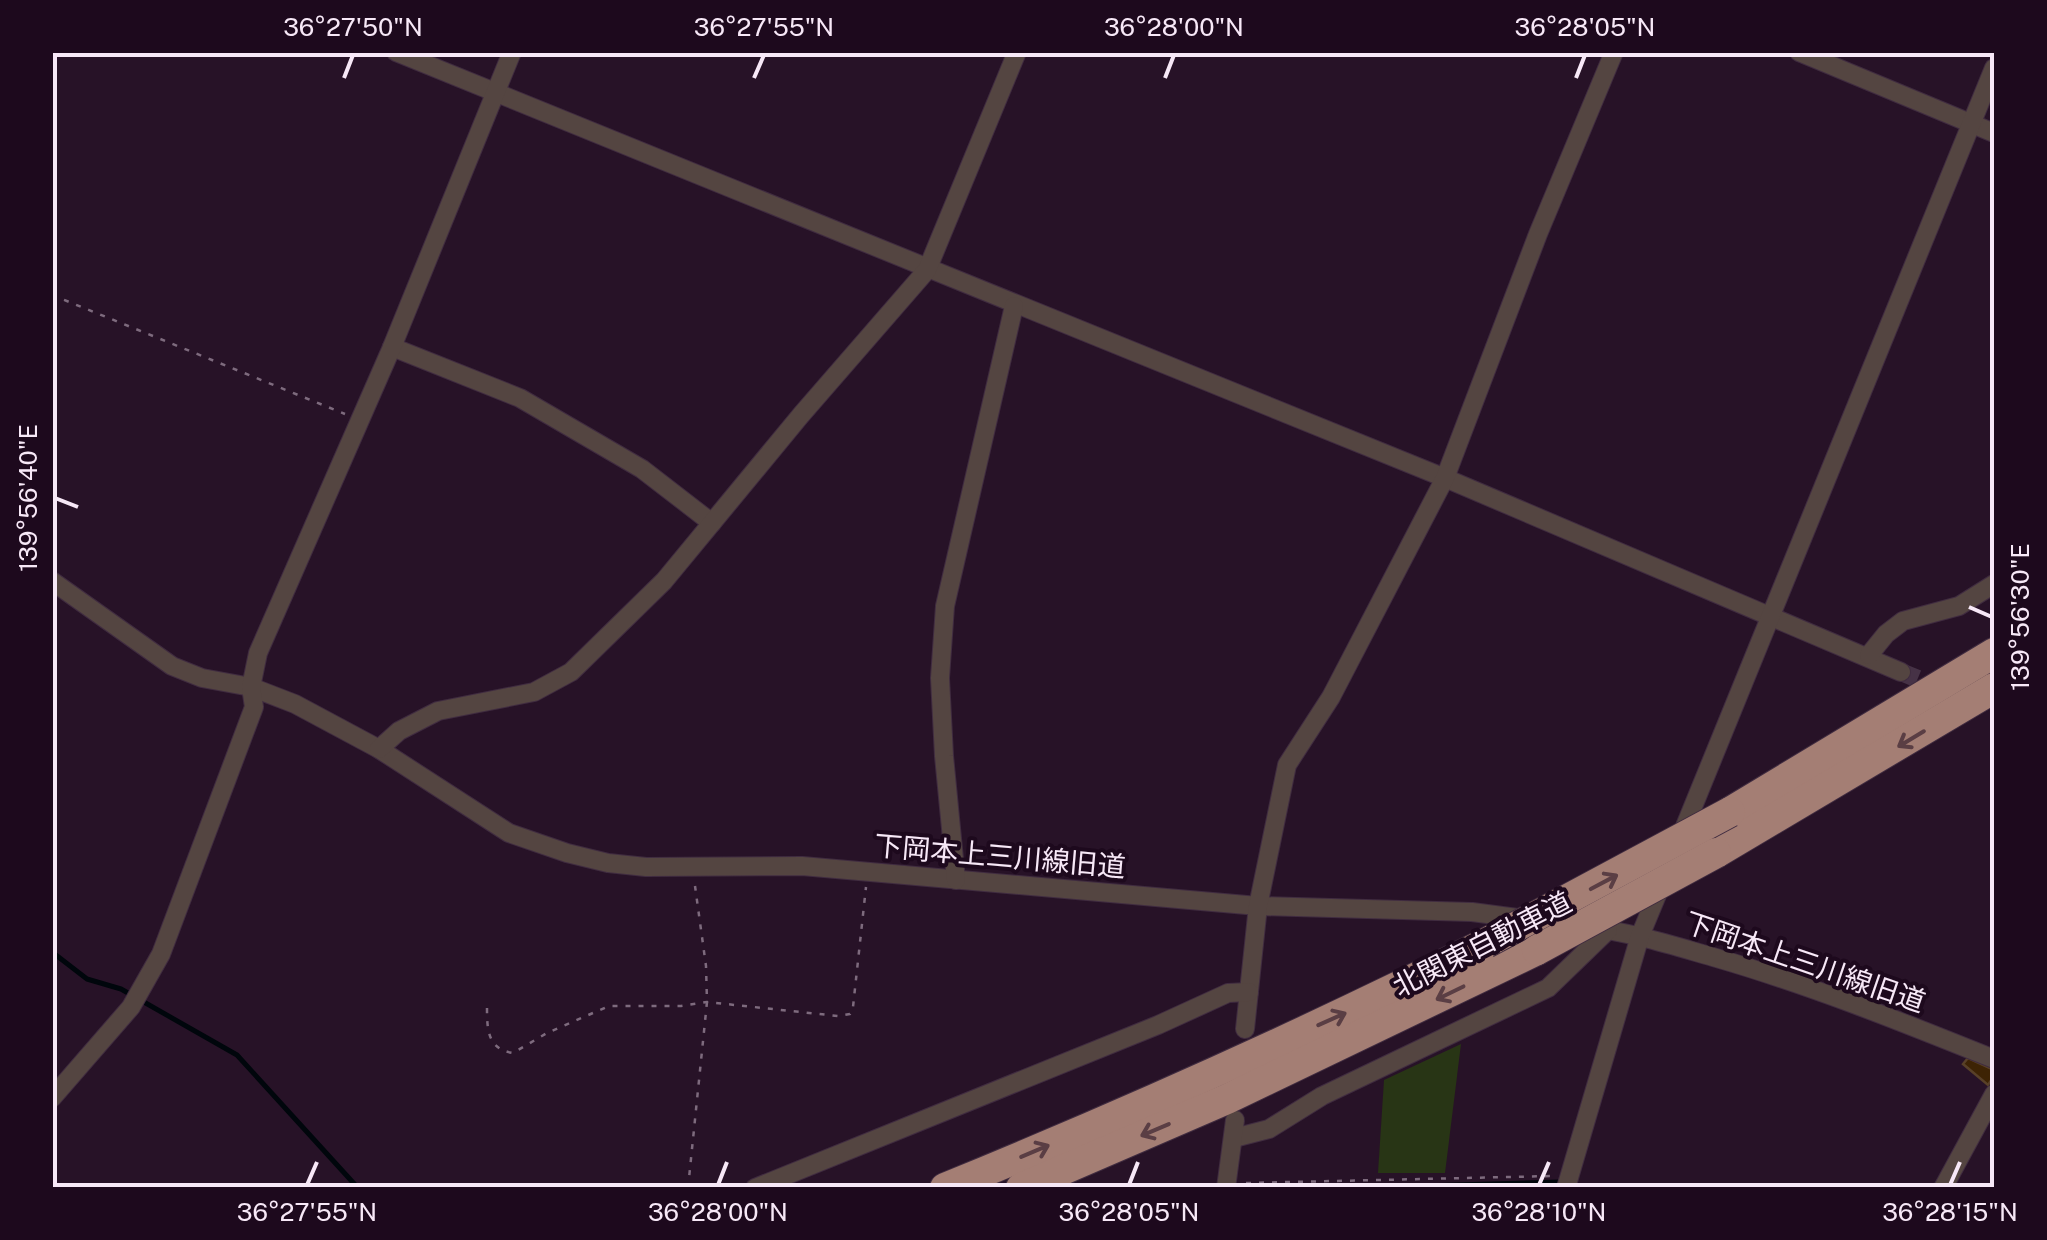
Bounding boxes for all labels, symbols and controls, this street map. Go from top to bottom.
text: 36°27'50"N [283,12,423,42]
text: 36°27'55"N [694,12,834,42]
text: 36°28'00"N [1104,12,1244,42]
text: 36°28'05"N [1515,12,1655,42]
text: 139°56'40"E [13,424,43,572]
text: 139°56'30"E [2005,543,2035,691]
one-way arrow [1897,729,1926,749]
street label: 下岡本上三川線旧道 [873,828,1127,883]
one-way arrow [1588,872,1618,892]
street label: 北関東自動車道 [1387,884,1577,1003]
street label: 下岡本上三川線旧道 [1681,905,1930,1018]
one-way arrow [1435,984,1465,1003]
one-way arrow [1317,1008,1347,1027]
one-way arrow [1140,1122,1171,1140]
one-way arrow [1020,1140,1050,1158]
text: 36°27'55"N [237,1197,377,1227]
text: 36°28'00"N [648,1197,788,1227]
text: 36°28'05"N [1059,1197,1199,1227]
text: 36°28'10"N [1472,1197,1606,1227]
text: 36°28'15"N [1882,1197,2018,1227]

